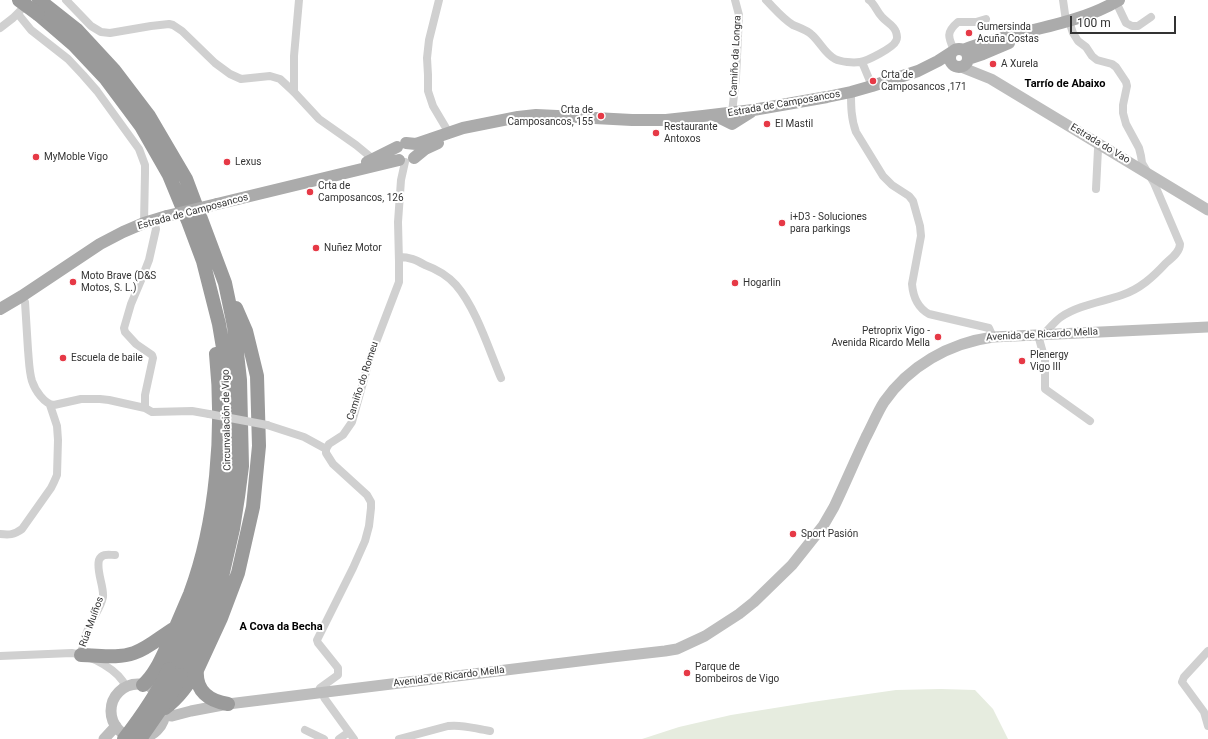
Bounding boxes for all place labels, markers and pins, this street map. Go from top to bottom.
place label: Gumersinda Acuña Costas [977,21,1039,44]
marker: Gumersinda Acuña Costas [964,28,974,38]
place label: A Xurela [1001,58,1038,70]
marker: A Xurela [988,59,998,69]
place label: Crta de Camposancos ,171 [881,69,967,92]
marker: Crta de Camposancos ,171 [868,76,878,86]
place label: Crta de Camposancos, 155 [507,104,593,128]
marker: Crta de Camposancos, 155 [596,111,606,121]
place label: El Mastil [775,118,813,130]
marker: El Mastil [762,119,772,129]
place label: Restaurante Antoxos [664,121,718,144]
marker: Restaurante Antoxos [651,128,661,138]
place label: MyMoble Vigo [44,151,108,163]
marker: MyMoble Vigo [31,152,41,162]
place label: Lexus [235,156,261,168]
marker: Lexus [222,157,232,167]
place label: Crta de Camposancos, 126 [318,180,404,204]
marker: Crta de Camposancos, 126 [305,187,315,197]
place label: i+D3 - Soluciones para parkings [790,211,867,234]
marker: i+D3 - Soluciones para parkings [777,218,787,228]
place label: Nuñez Motor [324,242,382,254]
marker: Nuñez Motor [311,243,321,253]
place label: Moto Brave (D&S Motos, S. L.) [81,270,156,294]
marker: Moto Brave (D&S Motos, S. L.) [68,277,78,287]
place label: Hogarlin [743,277,781,289]
marker: Hogarlin [730,278,740,288]
place label: Petroprix Vigo - Avenida Ricardo Mella [831,325,930,348]
marker: Petroprix Vigo - Avenida Ricardo Mella [933,332,943,342]
place label: Plenergy Vigo III [1030,349,1069,372]
place label: Escuela de baile [71,352,143,364]
marker: Escuela de baile [58,353,68,363]
marker: Plenergy Vigo III [1017,356,1027,366]
place label: Sport Pasión [801,528,858,540]
marker: Sport Pasión [788,529,798,539]
place label: Parque de Bombeiros de Vigo [695,661,779,684]
marker: Parque de Bombeiros de Vigo [682,668,692,678]

